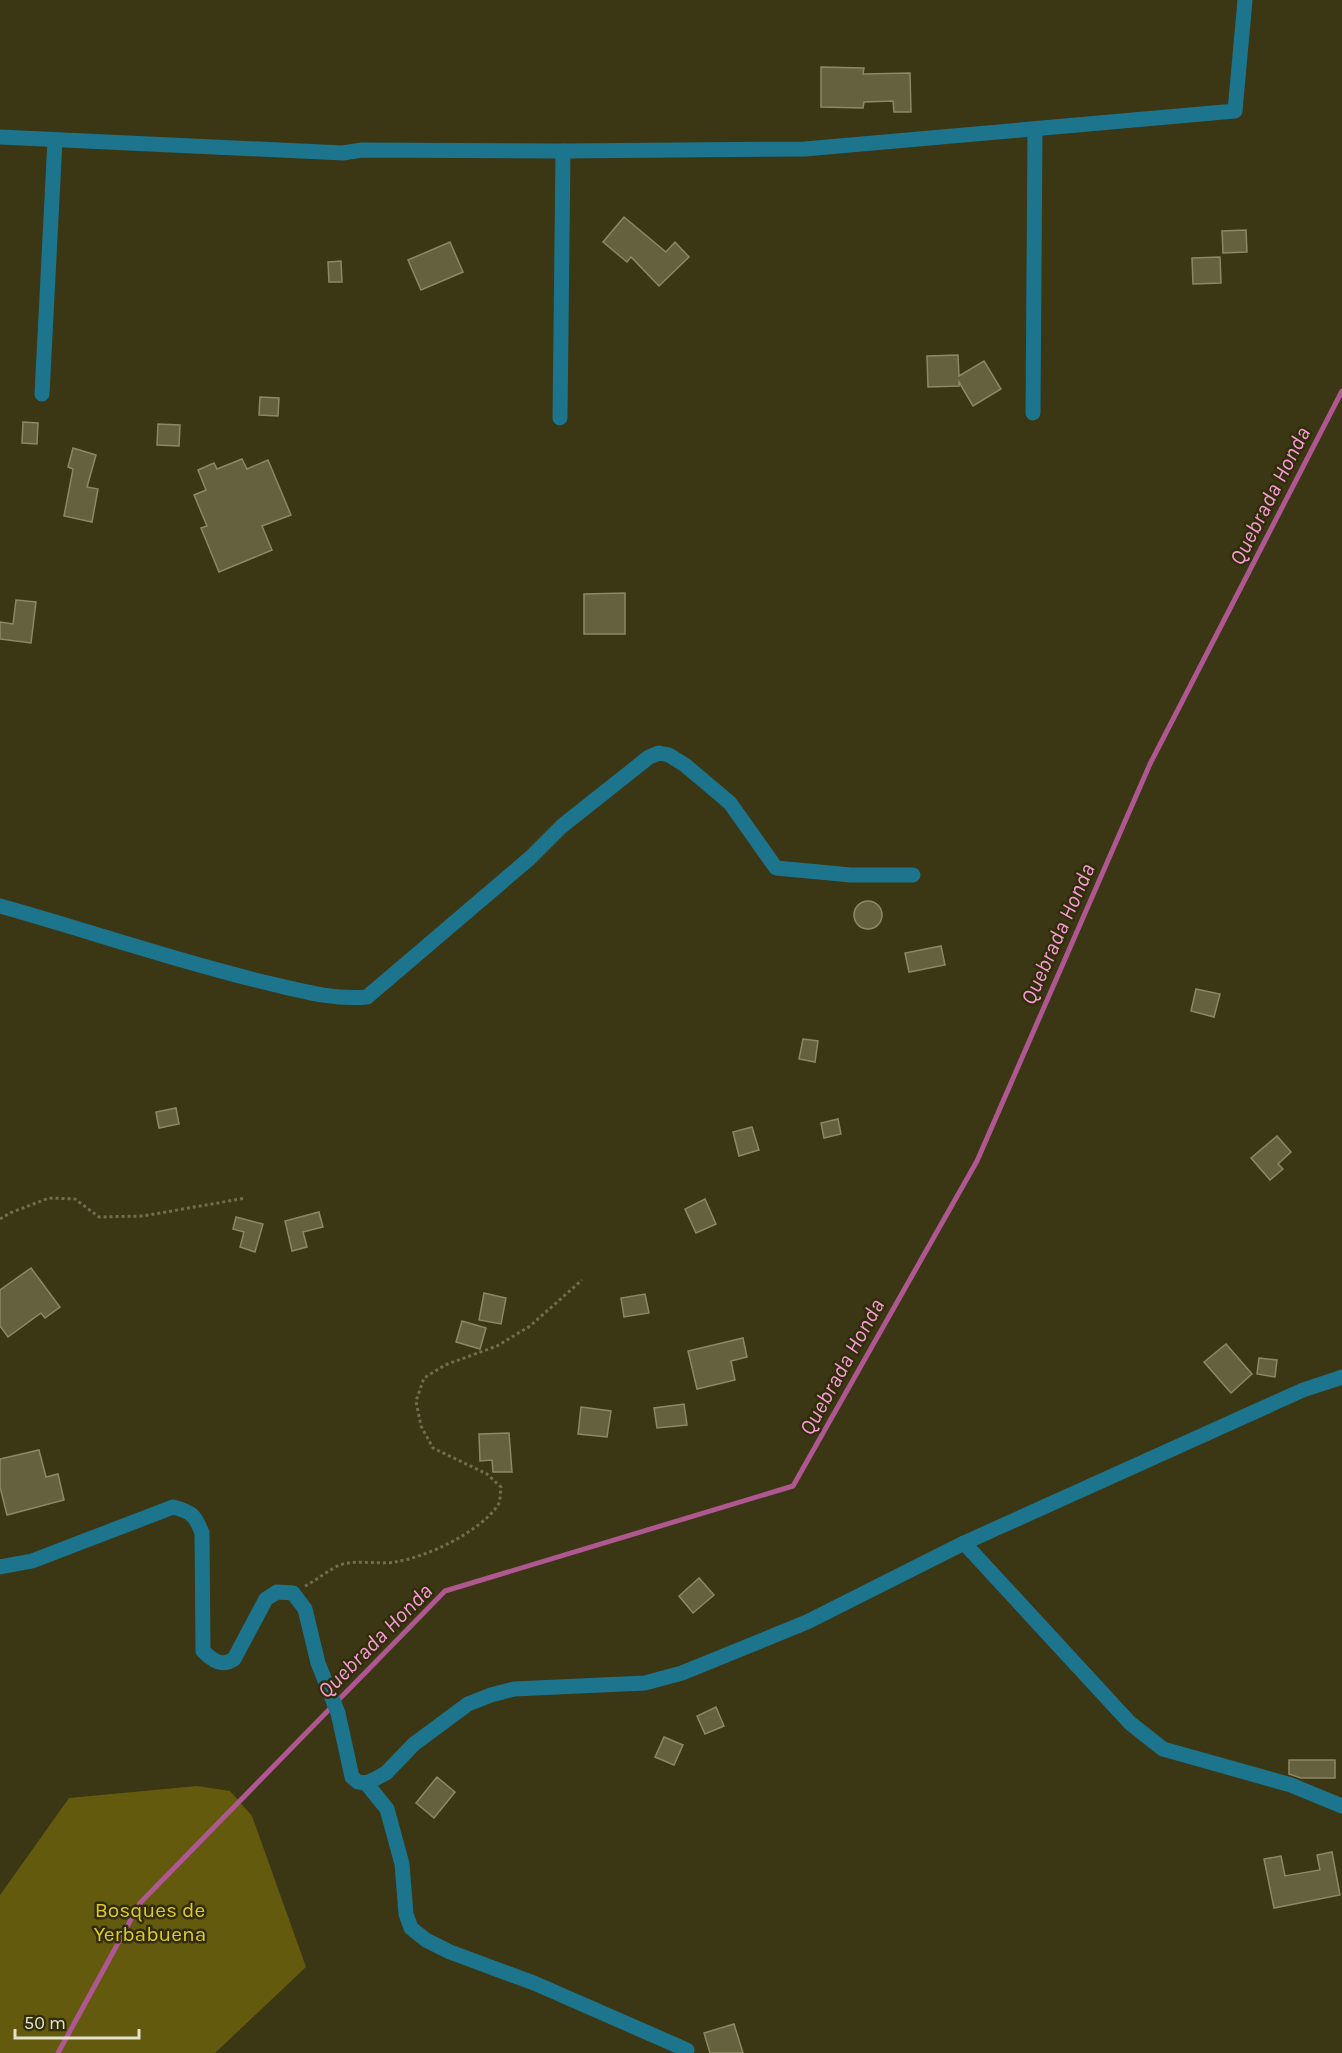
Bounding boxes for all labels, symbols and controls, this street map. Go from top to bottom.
water label: Quebrada Honda [1224,423,1316,569]
water label: Quebrada Honda [1015,859,1101,1009]
water label: Quebrada Honda [794,1294,890,1440]
water label: Quebrada Honda [312,1578,438,1704]
park label: Bosques de Yerbabuena [94,1898,206,1946]
scale bar [15,2002,140,2040]
text: 50 m [24,2012,66,2034]

